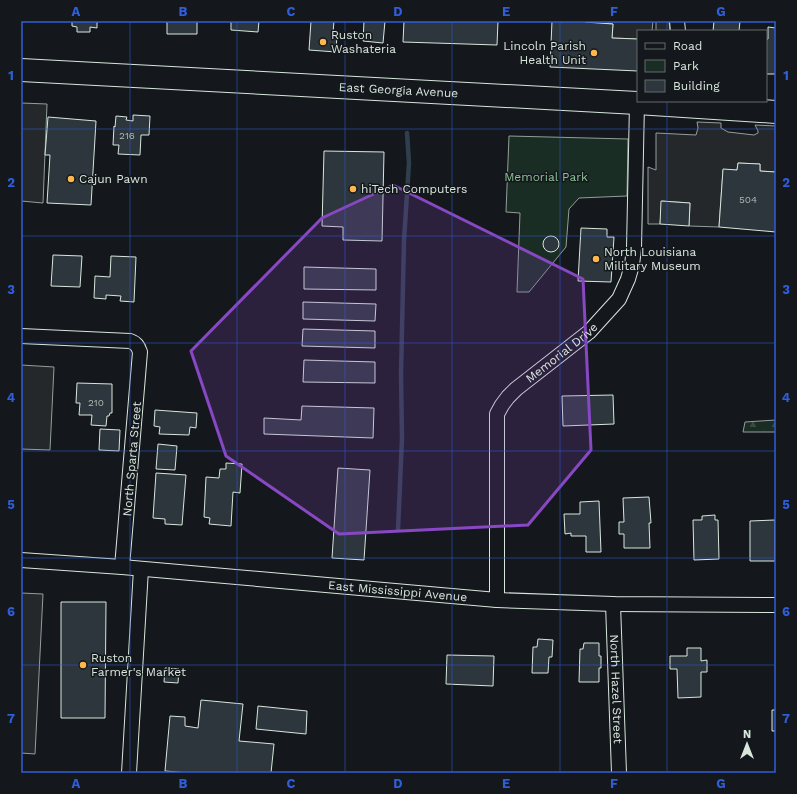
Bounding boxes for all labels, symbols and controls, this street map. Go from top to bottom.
text: A [72,4,81,19]
text: B [179,4,188,19]
text: C [287,4,296,19]
text: D [393,4,403,19]
text: E [502,4,510,19]
text: F [610,4,618,19]
text: G [716,4,726,19]
place label: Ruston Washateria [331,28,396,56]
legend [637,30,767,102]
marker: Ruston Washateria [318,37,328,47]
place label: Lincoln Parish Health Unit [503,39,586,67]
text: Road [673,39,702,53]
marker: Lincoln Parish Health Unit [589,48,599,58]
text: Park [673,59,699,73]
text: 1 [8,68,14,83]
text: 1 [783,68,789,83]
text: Building [673,79,720,93]
street label: East Georgia Avenue [338,80,459,100]
house number: 216 [119,130,135,141]
park label: Memorial Park [504,170,588,184]
place label: Cajun Pawn [79,172,148,186]
marker: Cajun Pawn [66,174,76,184]
text: 2 [7,175,15,190]
text: 2 [782,175,790,190]
place label: hiTech Computers [361,182,467,196]
marker: hiTech Computers [348,184,358,194]
house number: 504 [739,194,757,205]
place label: North Louisiana Military Museum [604,245,701,273]
marker: North Louisiana Military Museum [591,254,601,264]
text: 3 [7,282,15,297]
text: 3 [782,282,790,297]
street label: Memorial Drive [523,320,601,386]
text: 4 [7,390,16,405]
text: 4 [782,390,791,405]
house number: 210 [88,397,104,408]
street label: North Sparta Street [120,401,144,517]
text: 5 [7,497,15,512]
text: 5 [782,497,790,512]
street label: East Mississippi Avenue [328,578,468,604]
text: 6 [7,604,15,619]
text: 6 [782,604,790,619]
street label: North Hazel Street [607,634,625,744]
place label: Ruston Farmer's Market [91,651,186,679]
marker: Ruston Farmer's Market [78,660,88,670]
text: 7 [7,711,15,726]
text: 7 [782,711,790,726]
north arrow [727,724,767,764]
text: N [743,728,751,741]
text: A [72,776,81,791]
text: B [179,776,188,791]
text: C [287,776,296,791]
text: D [393,776,403,791]
text: E [502,776,510,791]
text: F [610,776,618,791]
text: G [716,776,726,791]

